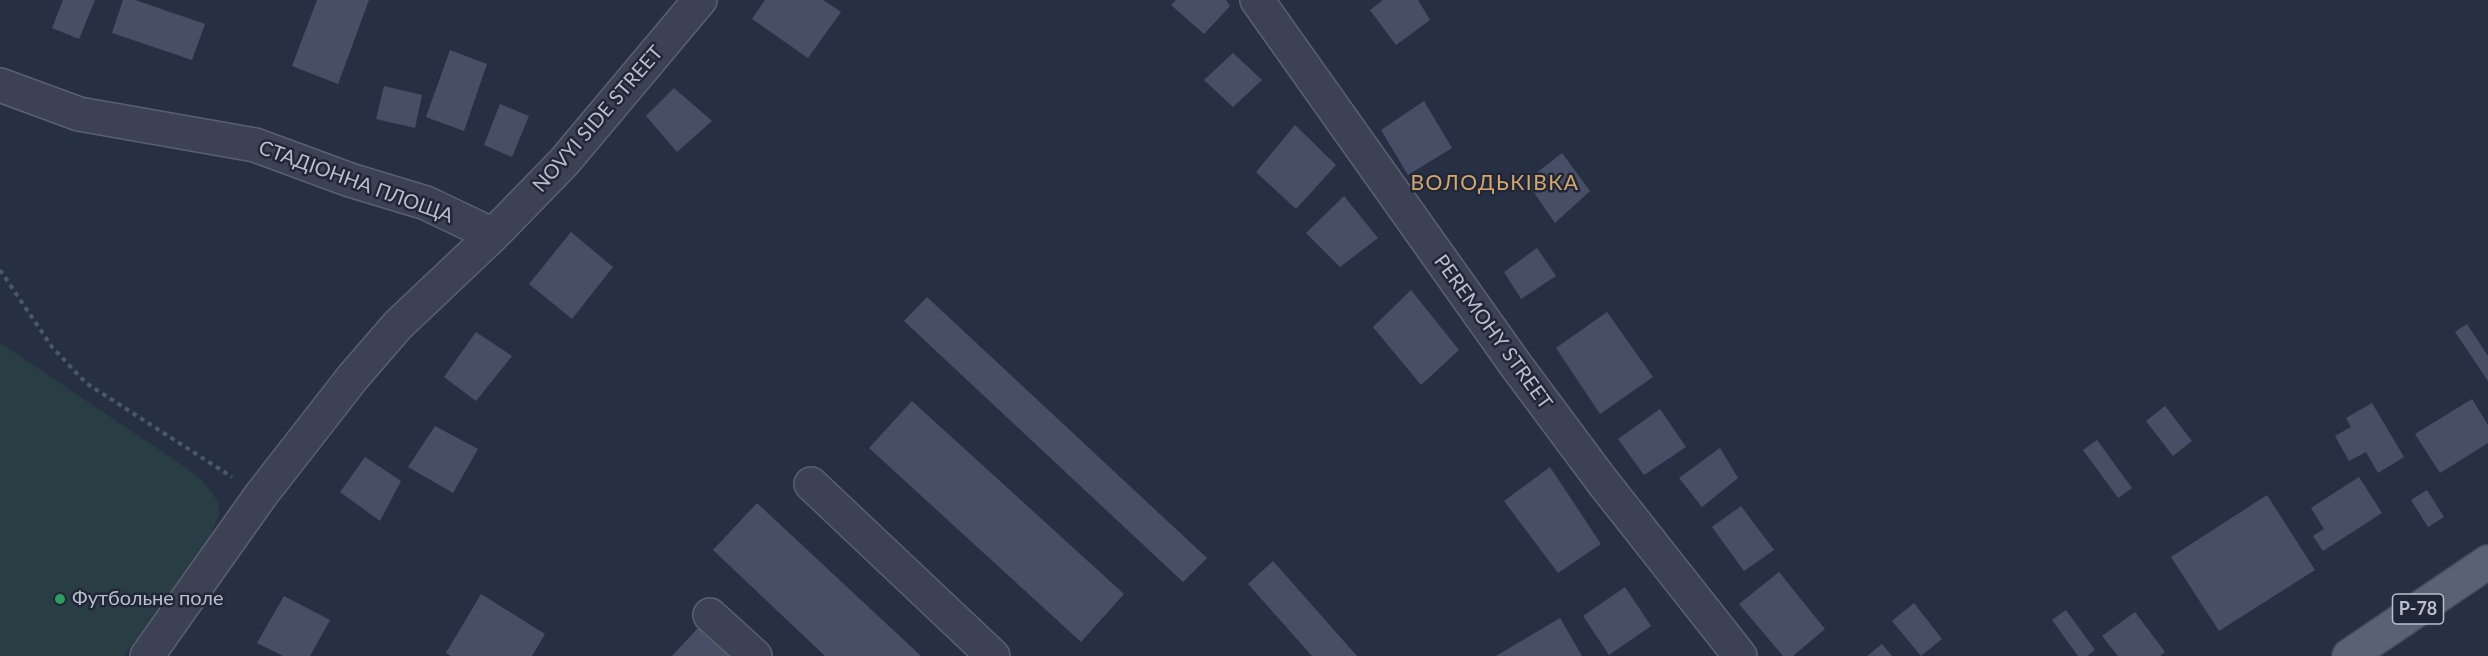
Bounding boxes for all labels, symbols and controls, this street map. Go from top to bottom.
street label: NOVYI SIDE STREET [528,41,668,197]
street label: СТАДІОННА ПЛОЩА [255,136,457,228]
district label: ВОЛОДЬКІВКА [1411,170,1579,196]
street label: PEREMOHY STREET [1429,250,1557,414]
place label: Футбольне поле [72,587,224,611]
marker: Футбольне поле [53,592,67,606]
road number: Р-78 [2392,594,2444,624]

